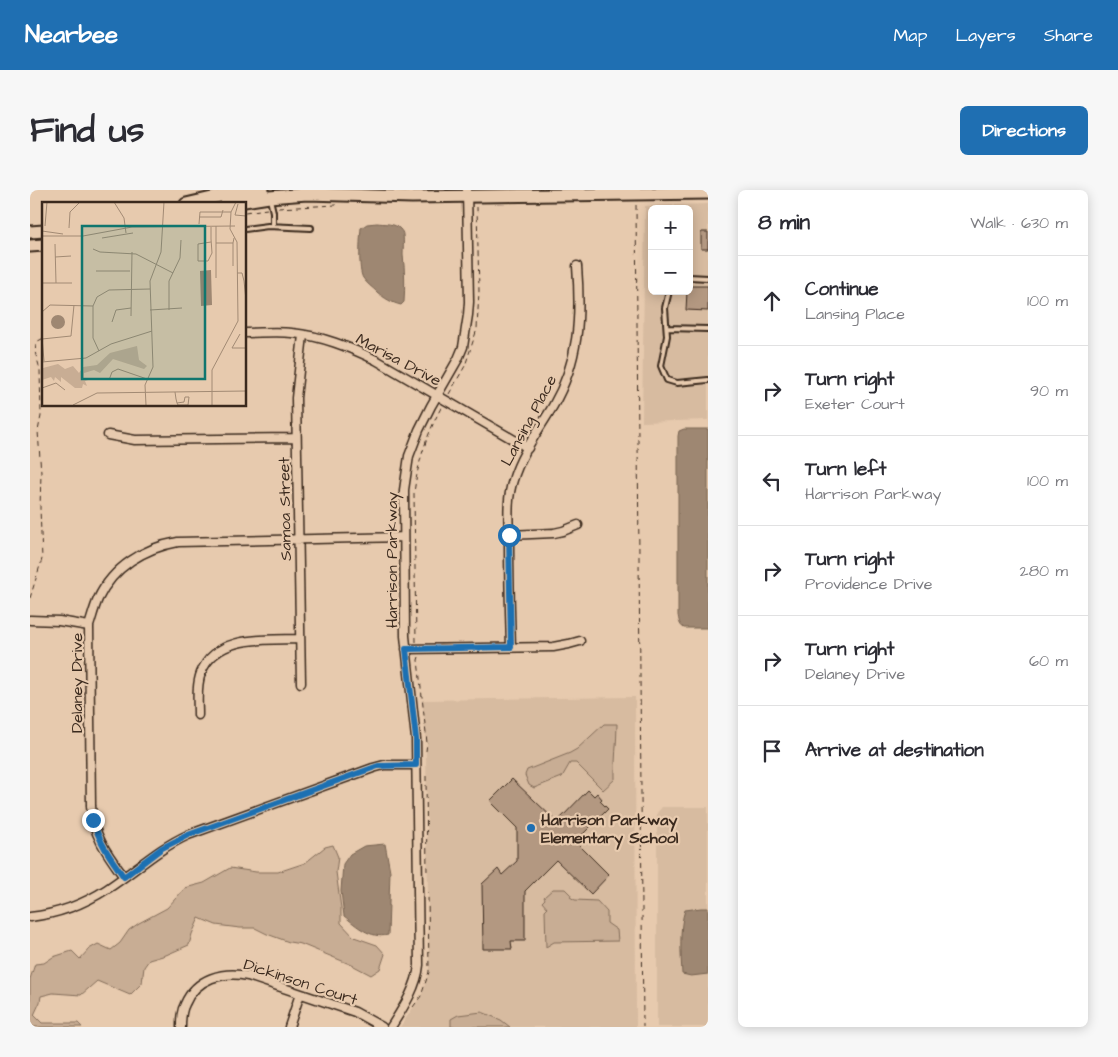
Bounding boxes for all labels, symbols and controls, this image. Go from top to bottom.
text: Nearbee [25,18,118,52]
text: Map [893,23,927,48]
text: Layers [955,23,1016,48]
text: Share [1044,23,1093,48]
text: Find us [30,106,144,155]
button: Directions [960,106,1088,155]
inset map [42,202,246,406]
map controls [648,205,693,295]
button: + [648,205,693,250]
text: 8 min [758,208,810,237]
text: Walk · 630 m [970,212,1068,234]
button: − [648,250,693,295]
text: Continue [805,276,879,303]
icon: ahead [758,287,786,315]
text: 100 m [1027,290,1068,312]
text: Lansing Place [805,303,905,325]
street label: Marisa Drive [352,328,445,392]
text: Turn right [805,366,894,393]
street label: Lansing Place [496,371,563,470]
icon: right [758,377,786,405]
text: 90 m [1030,380,1068,402]
text: Exeter Court [805,393,905,415]
street label: Samoa Street [273,456,297,561]
text: Turn left [805,456,886,483]
icon: left [758,467,786,495]
text: 100 m [1027,470,1068,492]
text: Harrison Parkway [805,483,941,505]
street label: Harrison Parkway [381,492,404,628]
route start [498,524,521,547]
text: Turn right [805,546,894,573]
icon: right [758,557,786,585]
text: 280 m [1020,560,1068,582]
text: Providence Drive [805,573,932,595]
street label: Delaney Drive [66,633,89,733]
text: Turn right [805,636,894,663]
icon: right [758,647,786,675]
text: 60 m [1029,650,1068,672]
text: Delaney Drive [805,663,905,685]
icon: arrive [758,737,786,765]
text: Arrive at destination [805,737,984,764]
route end [82,809,105,832]
place label: Harrison Parkway Elementary School [541,809,679,850]
marker: Harrison Parkway Elementary School [525,822,537,834]
street label: Dickinson Court [241,953,361,1011]

